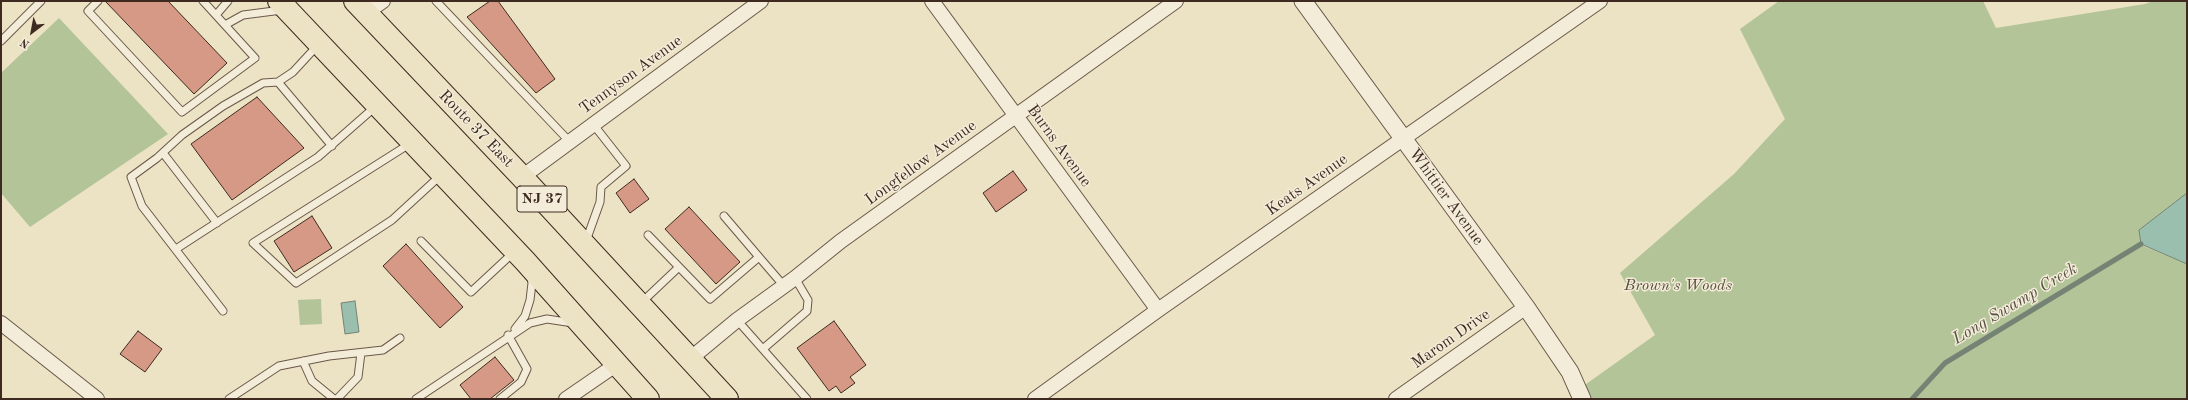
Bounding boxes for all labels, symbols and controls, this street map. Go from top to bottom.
north arrow [12,12,52,52]
street label: Tennyson Avenue [576,31,686,119]
text: N [19,36,32,49]
street label: Route 37 East [434,86,518,172]
street label: Burns Avenue [1023,101,1095,191]
street label: Longfellow Avenue [862,116,980,210]
street label: Whittier Avenue [1404,145,1488,249]
street label: Keats Avenue [1263,150,1351,220]
road number: NJ 37 [517,186,567,212]
water label: Long Swamp Creek [1949,259,2081,349]
park label: Brown's Woods [1624,276,1732,296]
street label: Marom Drive [1408,305,1494,373]

